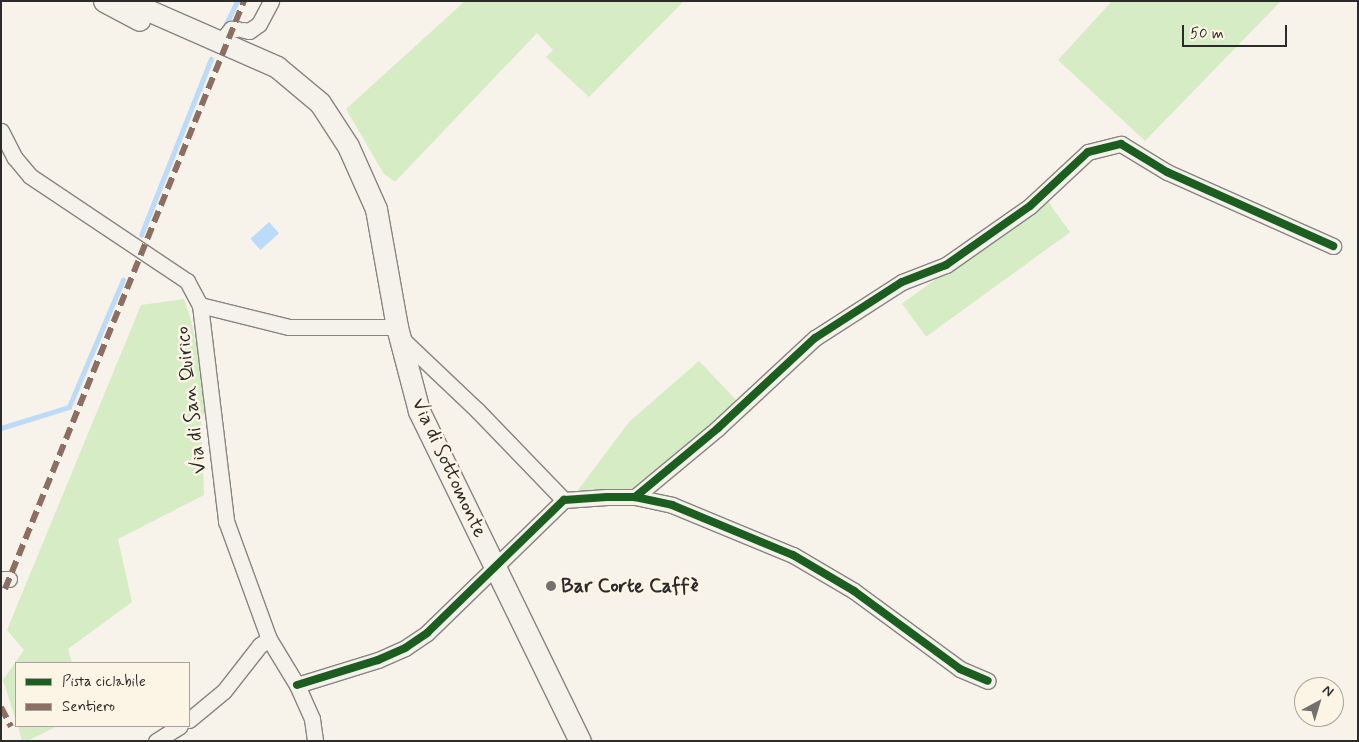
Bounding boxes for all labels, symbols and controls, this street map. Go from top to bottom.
scale bar [1184,15,1289,47]
text: 50 m [1190,24,1224,44]
street label: Via di San Quirico [170,325,212,475]
street label: Via di Sottomonte [406,394,492,542]
place label: Bar Corte Caffè [561,574,702,598]
marker: Bar Corte Caffè [545,580,557,592]
legend [15,662,190,727]
text: Pista ciclabile [62,672,146,692]
north arrow [1294,677,1344,727]
text: N [1319,681,1337,701]
text: Sentiero [62,697,115,717]

